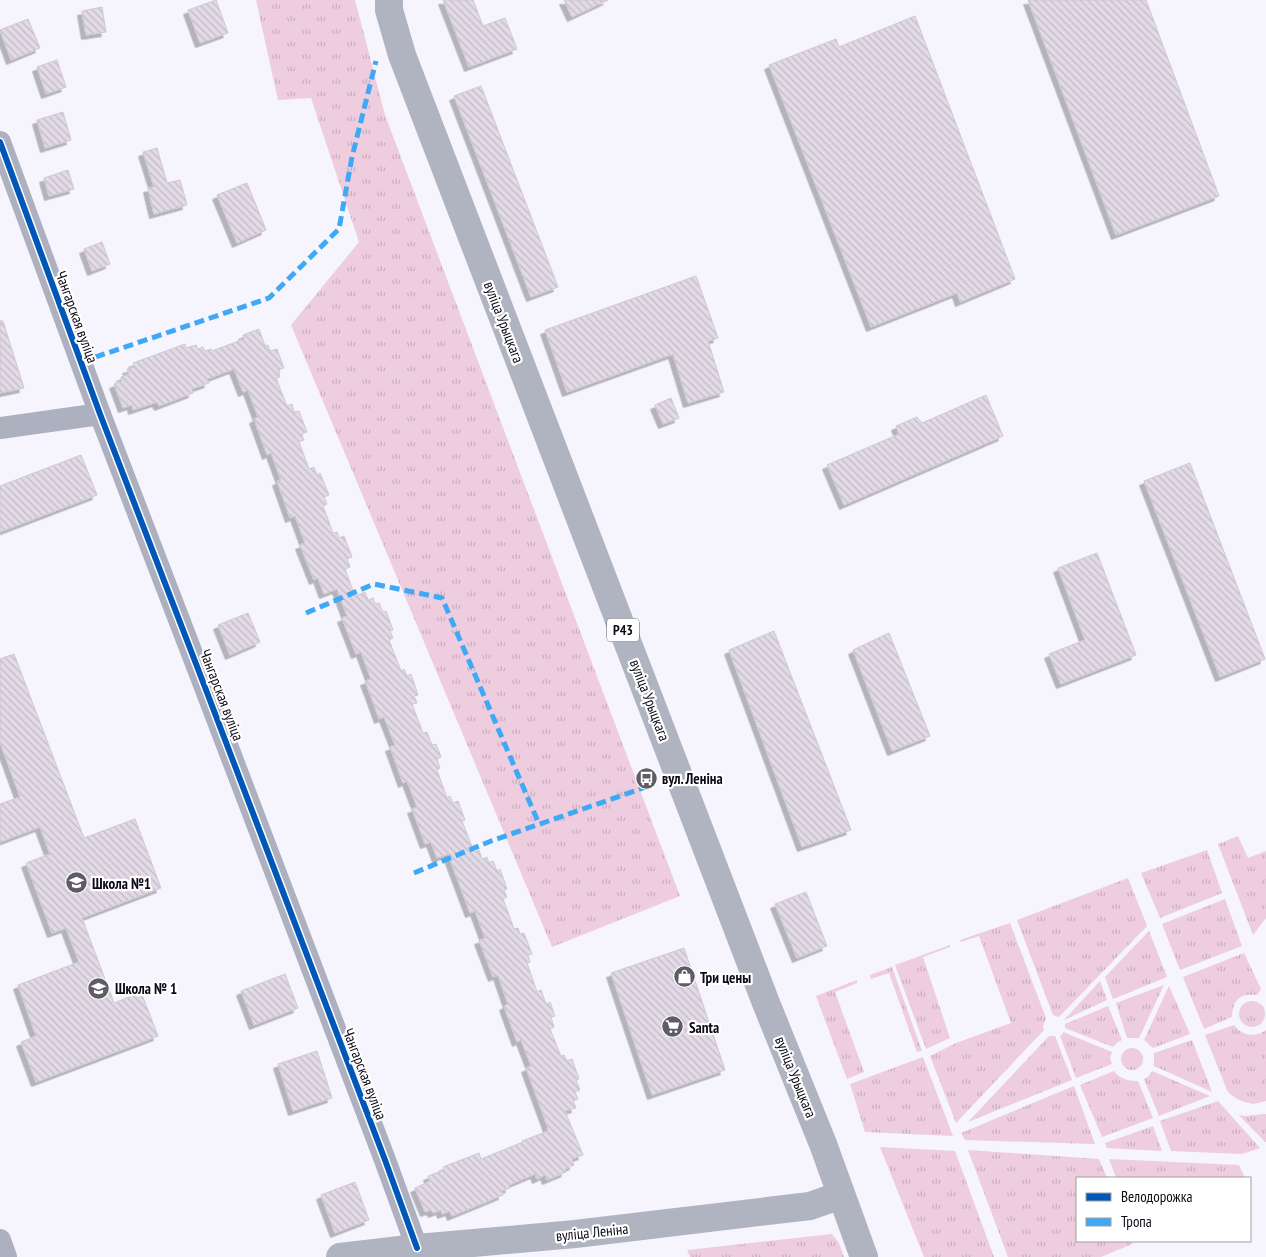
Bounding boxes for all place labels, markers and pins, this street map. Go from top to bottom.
bus stop icon: вул. Леніна [634,766,658,790]
place label: вул. Леніна [662,769,723,788]
school or university icon: Школа №1 [64,871,88,895]
place label: Школа №1 [92,874,151,893]
shop icon: Три цены [672,965,696,989]
place label: Три цены [700,968,751,987]
school or university icon: Школа № 1 [87,976,111,1000]
place label: Школа № 1 [115,979,177,998]
supermarket icon: Santa [661,1015,685,1039]
place label: Santa [689,1018,719,1037]

